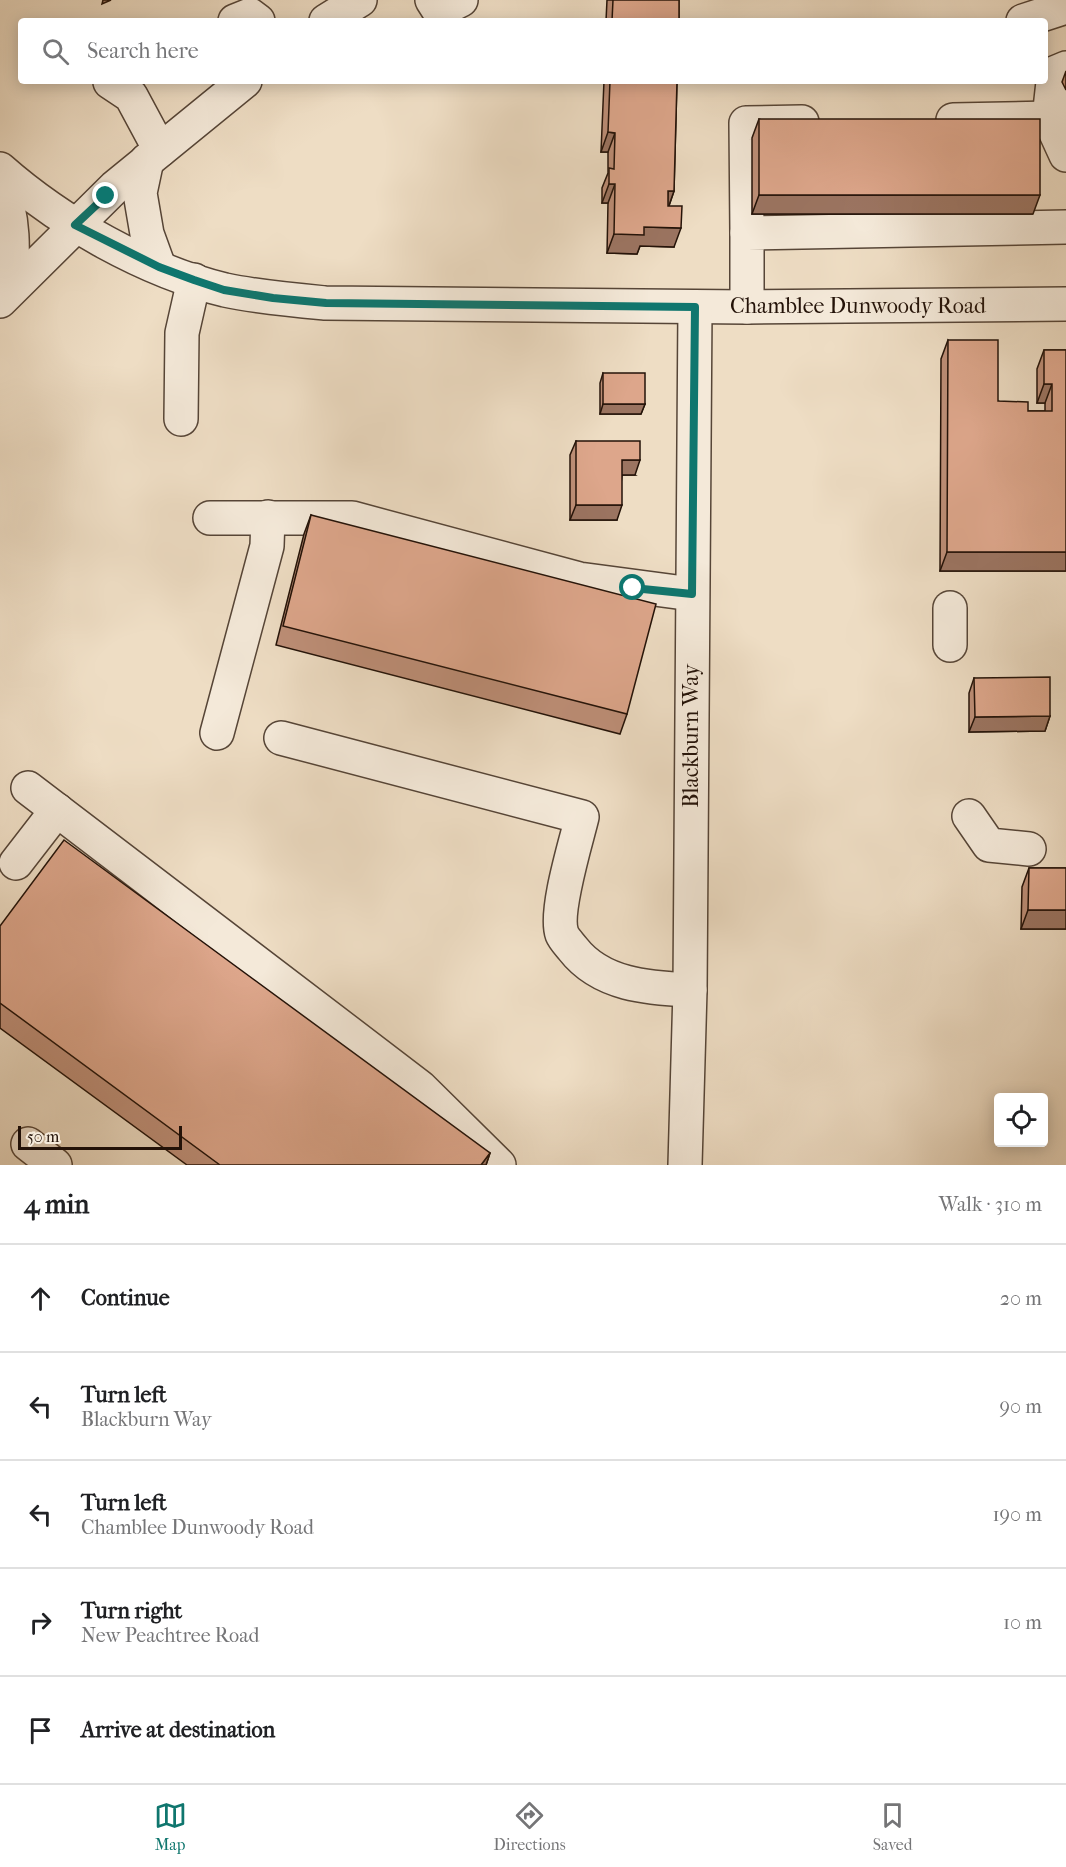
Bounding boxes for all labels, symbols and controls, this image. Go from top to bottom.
search box [18,18,1048,84]
icon: search [39,35,72,68]
text: Search here [87,38,199,64]
route end [92,182,118,208]
street label: Chamblee Dunwoody Road [730,293,987,319]
route start [619,574,645,600]
street label: Blackburn Way [678,663,704,808]
map controls [994,1093,1048,1147]
button: locate [994,1093,1048,1147]
scale bar [18,1123,182,1150]
text: 50 m [27,1127,59,1146]
text: 4 min [24,1189,89,1220]
text: Walk · 310 m [939,1193,1042,1216]
icon: ahead [24,1282,57,1315]
text: Continue [81,1285,170,1311]
text: 20 m [1000,1287,1042,1310]
text: Turn left [81,1382,167,1408]
icon: left [24,1390,57,1423]
text: 90 m [1000,1395,1042,1418]
text: Blackburn Way [81,1408,212,1431]
text: Turn left [81,1490,167,1516]
icon: left [24,1498,57,1531]
text: 190 m [992,1503,1042,1526]
text: Chamblee Dunwoody Road [81,1516,314,1539]
text: Turn right [81,1598,182,1624]
icon: right [24,1606,57,1639]
text: 10 m [1003,1611,1042,1634]
text: New Peachtree Road [81,1624,259,1647]
icon: arrive [24,1714,57,1747]
text: Arrive at destination [81,1717,275,1743]
tab: Map [154,1799,187,1854]
tab: Directions [494,1799,566,1854]
tab: Saved [873,1799,912,1854]

